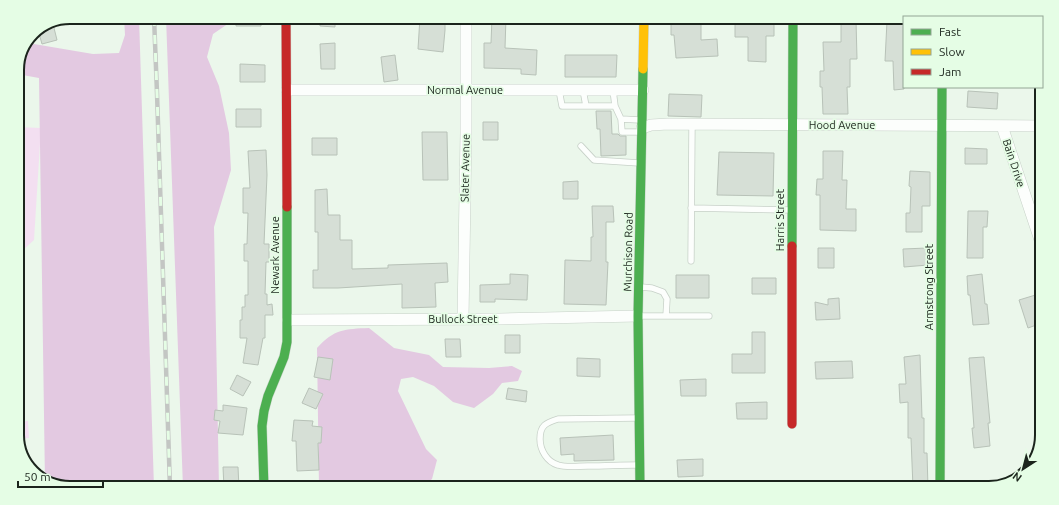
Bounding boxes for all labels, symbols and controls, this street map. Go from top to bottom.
legend [903,16,1043,88]
text: Fast [939,25,961,38]
text: Slow [939,45,965,58]
text: Jam [939,65,961,78]
street label: Normal Avenue [427,84,503,96]
street label: Hood Avenue [809,119,875,131]
street label: Slater Avenue [458,134,472,202]
street label: Bain Drive [1001,137,1027,189]
street label: Harris Street [774,188,786,251]
street label: Murchison Road [621,212,635,292]
street label: Newark Avenue [269,216,281,294]
street label: Armstrong Street [923,243,935,330]
street label: Bullock Street [428,313,498,325]
north arrow [1003,449,1043,489]
scale bar [18,463,103,489]
text: 50 m [24,470,51,483]
text: N [1010,470,1024,484]

